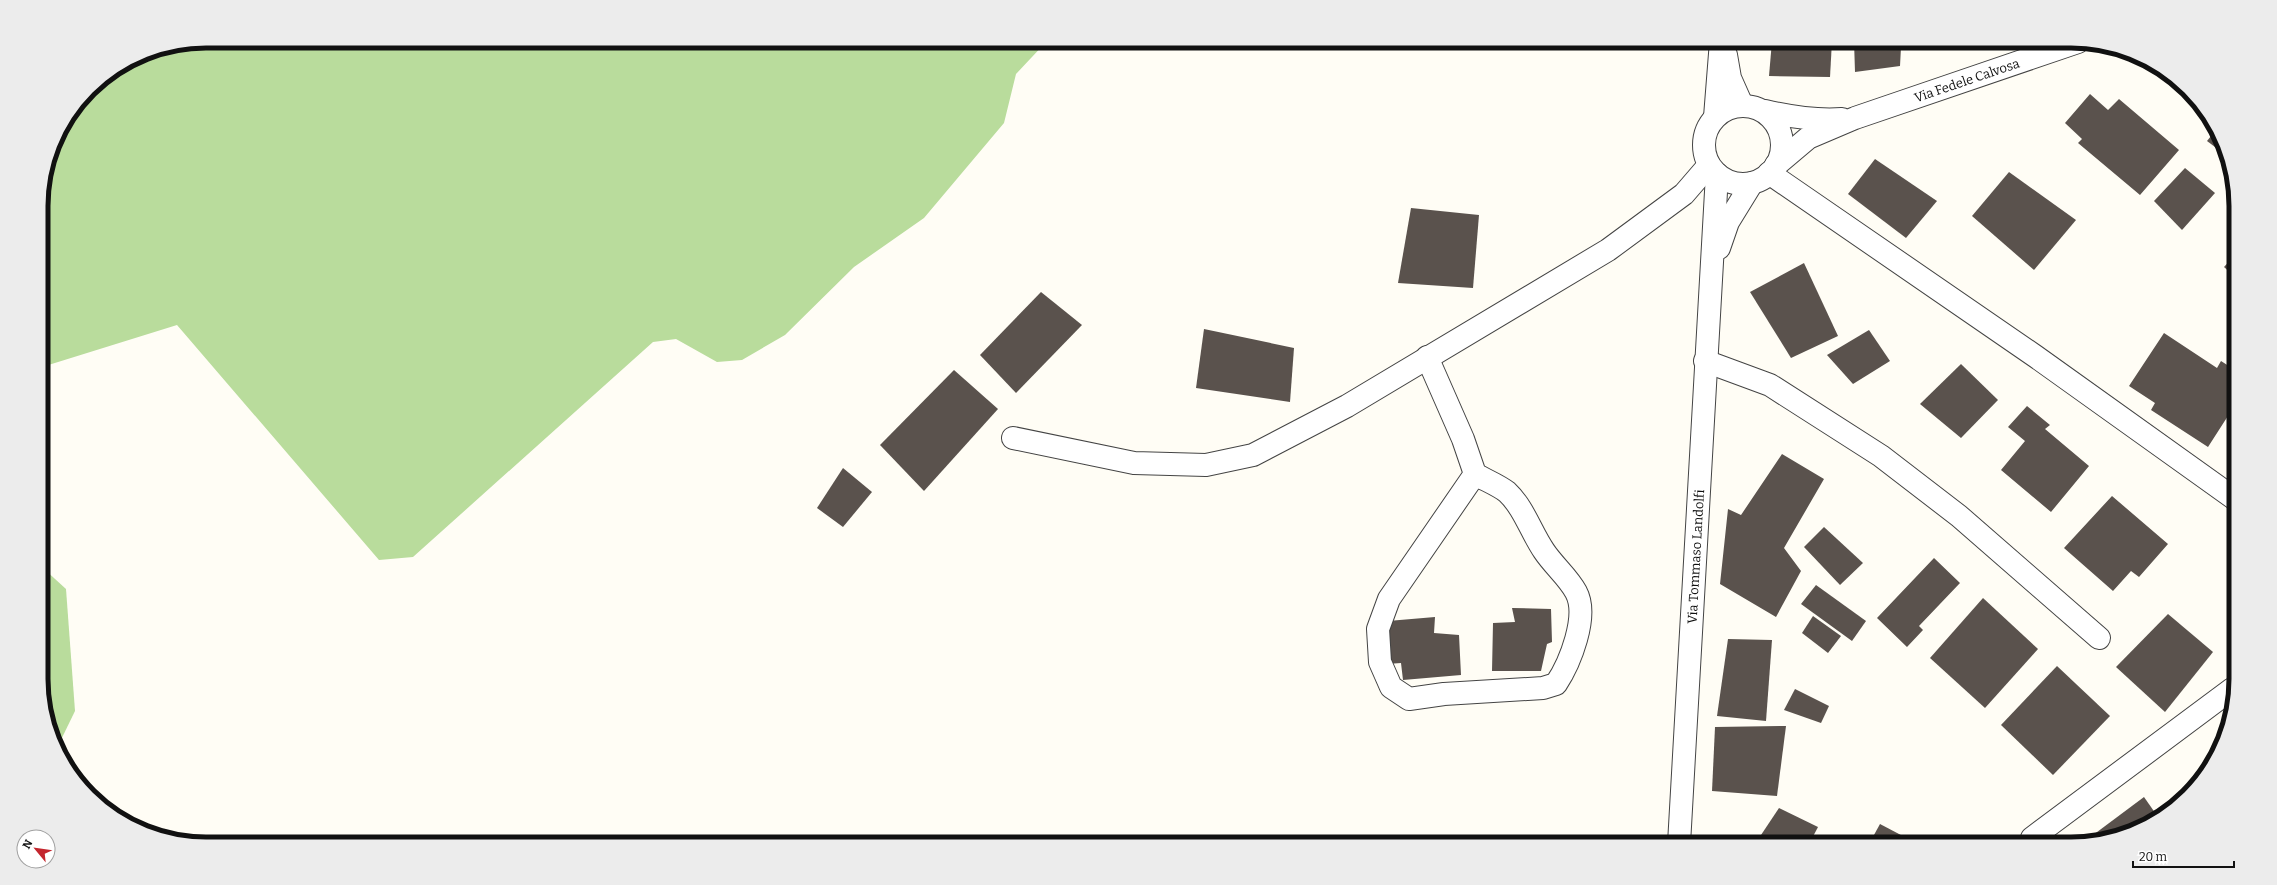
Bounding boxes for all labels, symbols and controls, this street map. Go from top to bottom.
street label: Via Fedele Calvosa [1912,56,2022,105]
street label: Via Tommaso Landolfi [1685,489,1707,624]
north arrow [16,829,56,869]
text: N [20,837,36,851]
scale bar [2133,843,2234,869]
text: 20 m [2139,850,2168,864]

